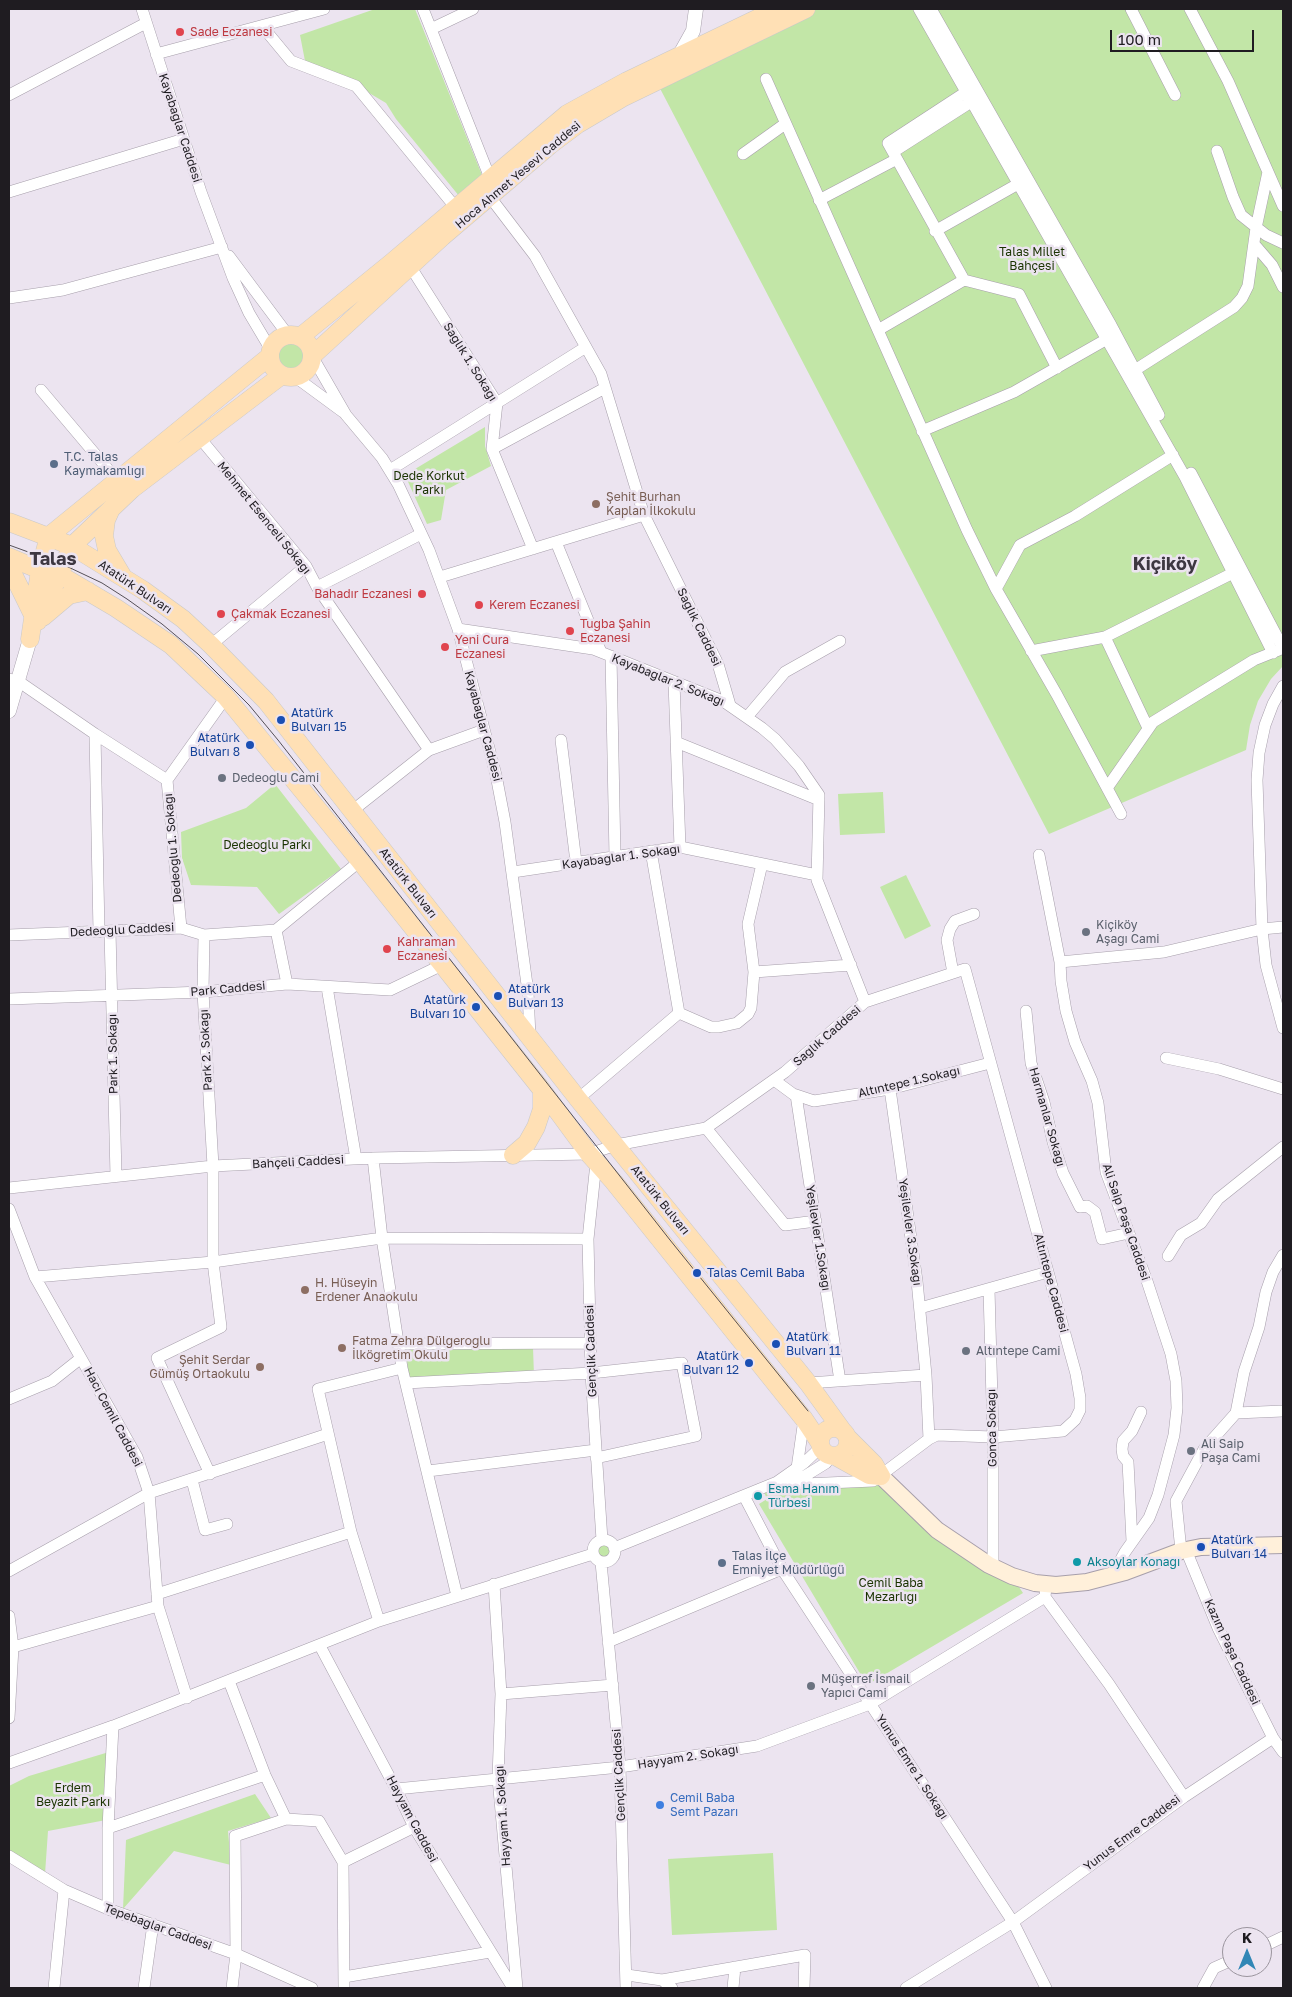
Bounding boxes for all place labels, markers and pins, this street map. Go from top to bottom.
place label: Sade Eczanesi [190,25,272,39]
marker: Sade Eczanesi [174,26,186,38]
place label: T.C. Talas Kaymakamlığı [64,450,145,478]
marker: T.C. Talas Kaymakamlığı [48,458,60,470]
place label: Şehit Burhan Kaplan İlkokulu [606,490,696,518]
marker: Şehit Burhan Kaplan İlkokulu [590,498,602,510]
place label: Bahadır Eczanesi [314,587,412,601]
marker: Bahadır Eczanesi [416,588,428,600]
place label: Kerem Eczanesi [489,598,580,612]
marker: Kerem Eczanesi [473,599,485,611]
place label: Çakmak Eczanesi [231,607,330,621]
marker: Çakmak Eczanesi [215,608,227,620]
place label: Tuğba Şahin Eczanesi [580,617,651,645]
marker: Tuğba Şahin Eczanesi [564,625,576,637]
place label: Yeni Cura Eczanesi [455,633,509,661]
marker: Yeni Cura Eczanesi [439,641,451,653]
place label: Atatürk Bulvarı 15 [291,706,347,734]
marker: Atatürk Bulvarı 15 [275,714,287,726]
place label: Atatürk Bulvarı 8 [190,731,240,759]
marker: Atatürk Bulvarı 8 [244,739,256,751]
place label: Dedeoğlu Cami [232,771,319,785]
marker: Dedeoğlu Cami [216,772,228,784]
place label: Kiçiköy Aşağı Cami [1096,918,1160,946]
marker: Kiçiköy Aşağı Cami [1080,926,1092,938]
place label: Kahraman Eczanesi [397,935,455,963]
marker: Kahraman Eczanesi [381,943,393,955]
place label: Atatürk Bulvarı 13 [508,982,564,1010]
marker: Atatürk Bulvarı 13 [492,990,504,1002]
place label: Atatürk Bulvarı 10 [410,993,466,1021]
marker: Atatürk Bulvarı 10 [470,1001,482,1013]
place label: Talas Cemil Baba [707,1266,805,1280]
marker: Talas Cemil Baba [691,1267,703,1279]
place label: H. Hüseyin Erdener Anaokulu [315,1276,418,1304]
marker: H. Hüseyin Erdener Anaokulu [299,1284,311,1296]
place label: Atatürk Bulvarı 11 [786,1330,841,1358]
place label: Fatma Zehra Dülgeroğlu İlköğretim Okulu [352,1334,490,1362]
marker: Atatürk Bulvarı 11 [770,1338,782,1350]
marker: Fatma Zehra Dülgeroğlu İlköğretim Okulu [336,1342,348,1354]
place label: Altıntepe Cami [976,1344,1061,1358]
marker: Altıntepe Cami [960,1345,972,1357]
place label: Atatürk Bulvarı 12 [683,1349,739,1377]
place label: Şehit Serdar Gümüş Ortaokulu [149,1353,250,1381]
marker: Atatürk Bulvarı 12 [743,1357,755,1369]
marker: Şehit Serdar Gümüş Ortaokulu [254,1361,266,1373]
place label: Ali Saip Paşa Cami [1201,1437,1260,1465]
marker: Ali Saip Paşa Cami [1185,1445,1197,1457]
place label: Esma Hanım Türbesi [768,1482,839,1510]
marker: Esma Hanım Türbesi [752,1490,764,1502]
place label: Atatürk Bulvarı 14 [1211,1533,1267,1561]
marker: Atatürk Bulvarı 14 [1195,1541,1207,1553]
place label: Talas İlçe Emniyet Müdürlüğü [732,1549,844,1577]
place label: Aksoylar Konağı [1087,1555,1180,1569]
marker: Aksoylar Konağı [1071,1556,1083,1568]
marker: Talas İlçe Emniyet Müdürlüğü [716,1557,728,1569]
place label: Müşerref İsmail Yapıcı Cami [821,1672,910,1700]
marker: Müşerref İsmail Yapıcı Cami [805,1680,817,1692]
place label: Cemil Baba Semt Pazarı [670,1791,738,1819]
marker: Cemil Baba Semt Pazarı [654,1799,666,1811]

